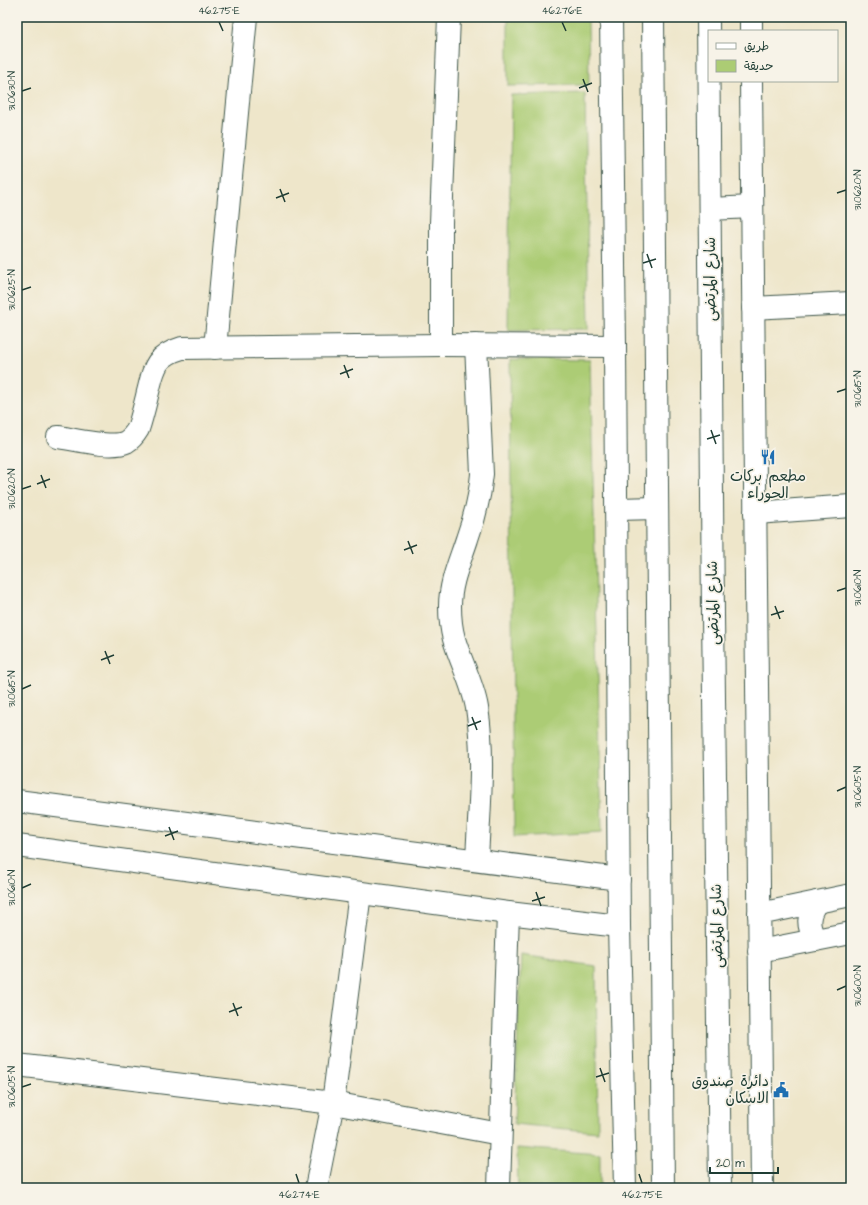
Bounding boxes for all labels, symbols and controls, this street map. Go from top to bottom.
text: 46.275°E [198,4,240,18]
text: 46.276°E [542,4,582,18]
legend [708,30,838,82]
text: طريق [744,38,769,55]
text: حديقة [744,58,773,75]
text: 31.0630°N [5,71,19,111]
text: 31.0620°N [851,170,865,210]
street label: شارع المرتضى [700,237,721,321]
text: 31.0625°N [5,269,19,311]
text: 31.0615°N [851,370,865,408]
restaurant icon: مطعم بركات الحوراء [759,448,777,466]
place label: مطعم بركات الحوراء [730,466,806,504]
text: 31.0620°N [5,469,19,509]
street label: شارع المرتضى [702,561,724,645]
text: 31.0610°N [851,570,865,606]
text: 31.0615°N [5,670,19,708]
text: 31.0605°N [851,766,865,808]
text: 31.0610°N [5,870,19,906]
street label: شارع المرتضى [706,884,728,968]
text: 31.0600°N [851,965,865,1007]
text: 31.0605°N [5,1066,19,1108]
place label: دائرة صندوق الاسكان [691,1071,769,1109]
public building icon: دائرة صندوق الاسكان [772,1081,790,1099]
scale bar [710,1149,778,1175]
text: 20 m [716,1155,745,1172]
text: 46.274°E [278,1188,320,1202]
text: 46.275°E [621,1188,663,1202]

